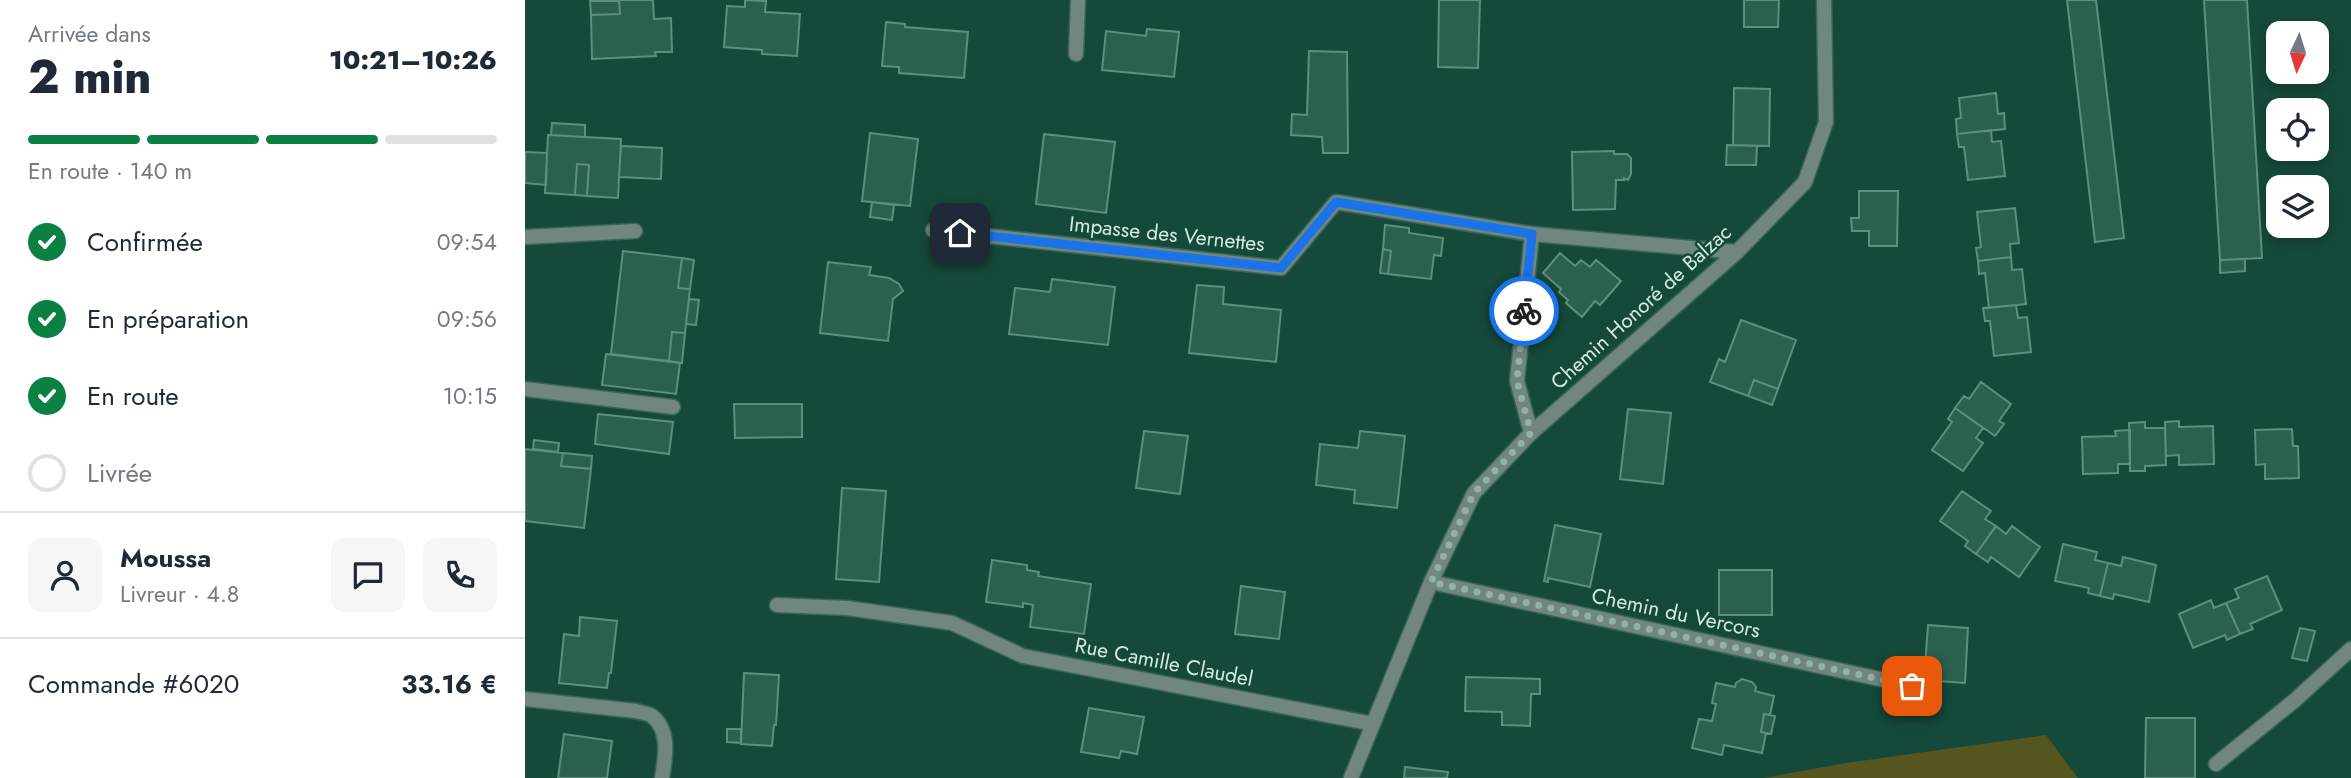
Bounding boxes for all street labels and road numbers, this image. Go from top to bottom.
street label: Impasse des Vernettes [1068,209,1266,259]
street label: Chemin Honoré de Balzac [1544,218,1738,396]
street label: Chemin du Vercors [1589,580,1763,646]
street label: Rue Camille Claudel [1072,630,1256,694]

